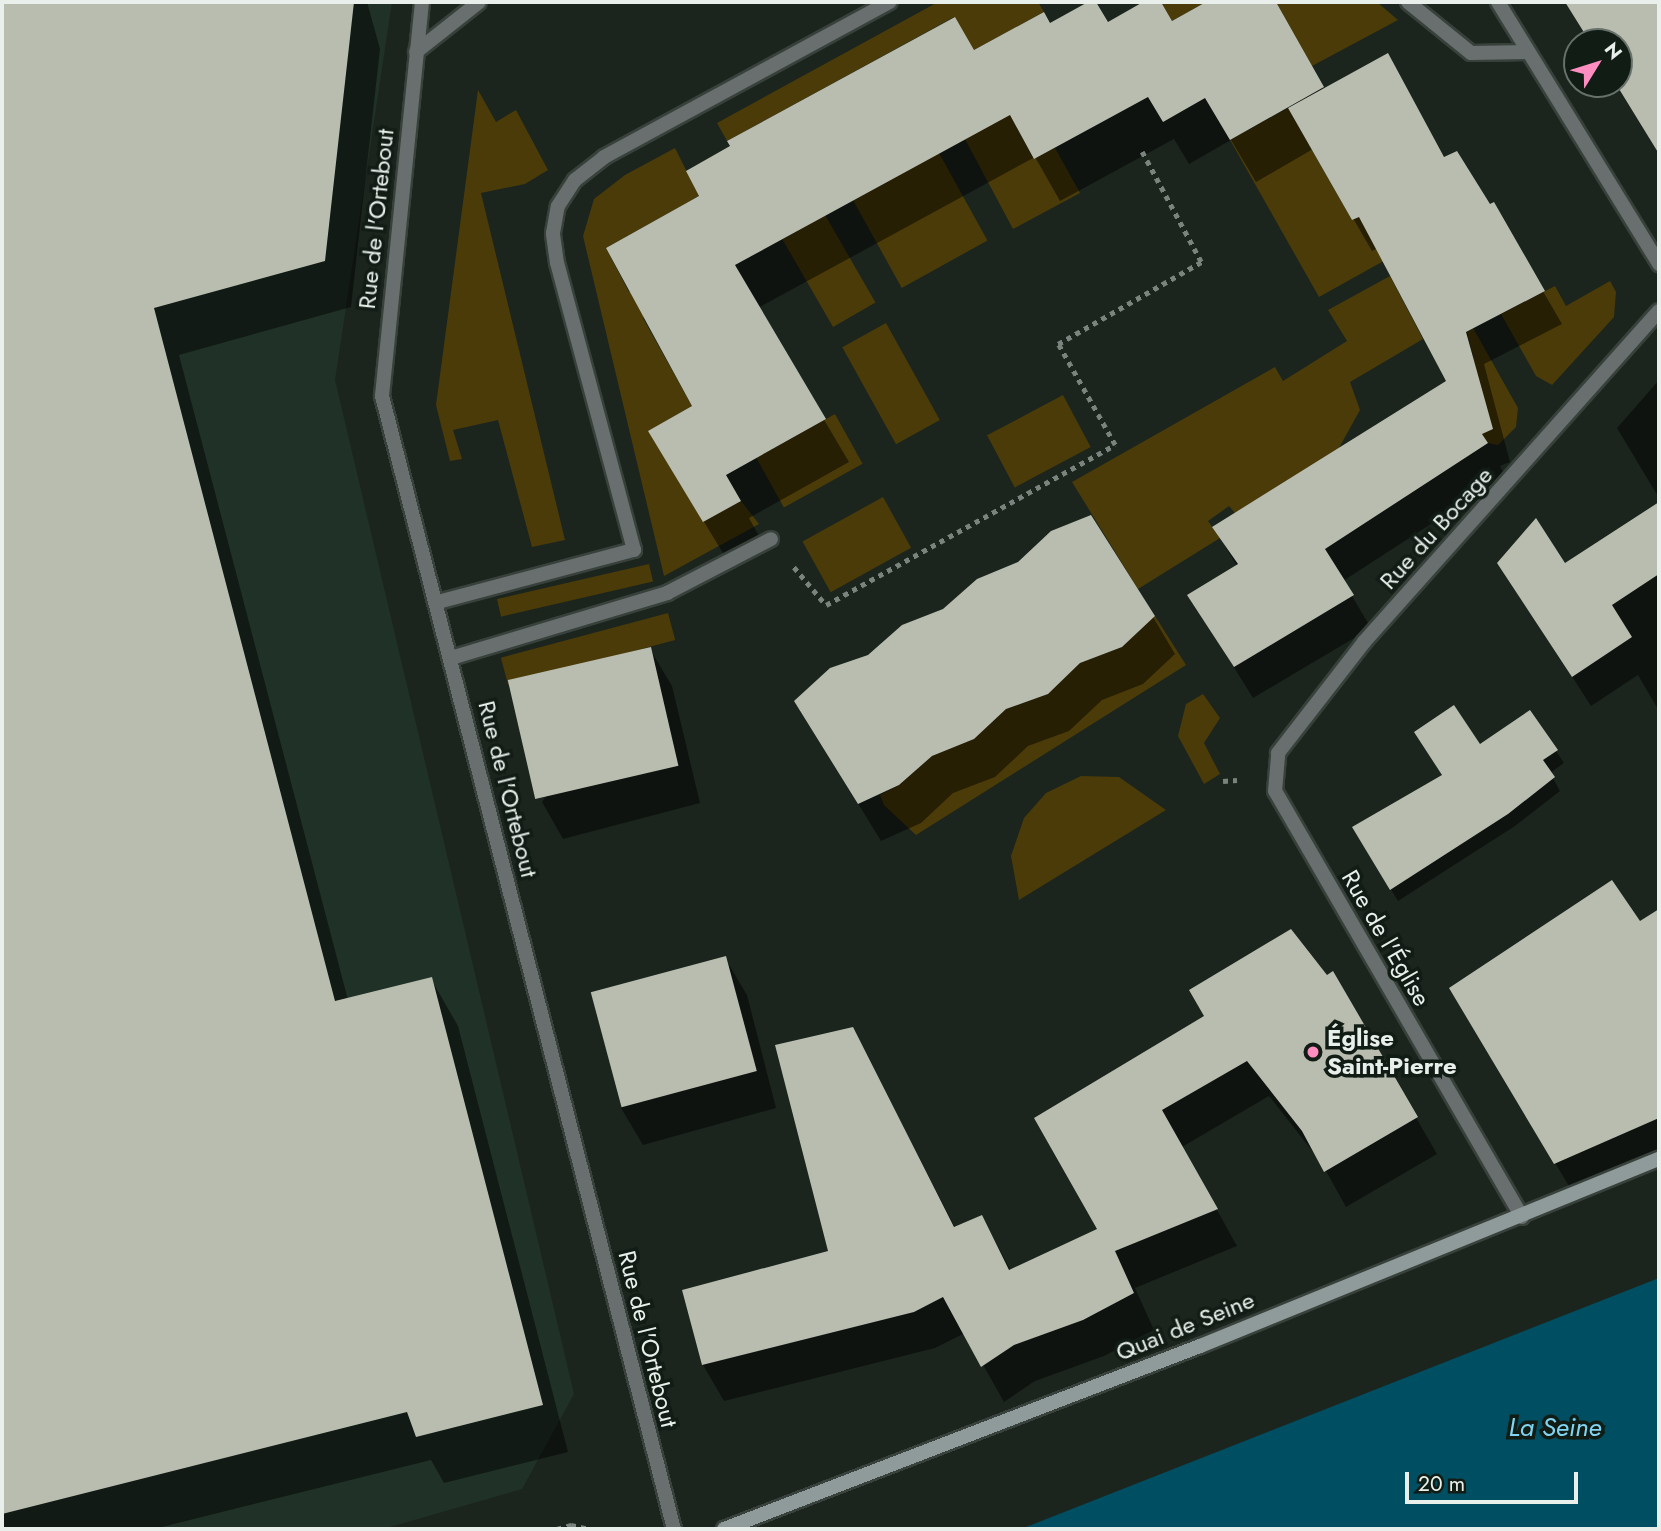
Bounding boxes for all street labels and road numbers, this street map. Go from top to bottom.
street label: Rue de l'Ortebout [352,128,400,310]
street label: Rue du Bocage [1374,461,1498,595]
street label: Rue de l'Ortebout [472,698,544,880]
street label: Rue de l'Église [1336,865,1436,1011]
street label: Rue de l'Ortebout [612,1248,684,1430]
street label: Quai de Seine [1112,1285,1258,1367]

